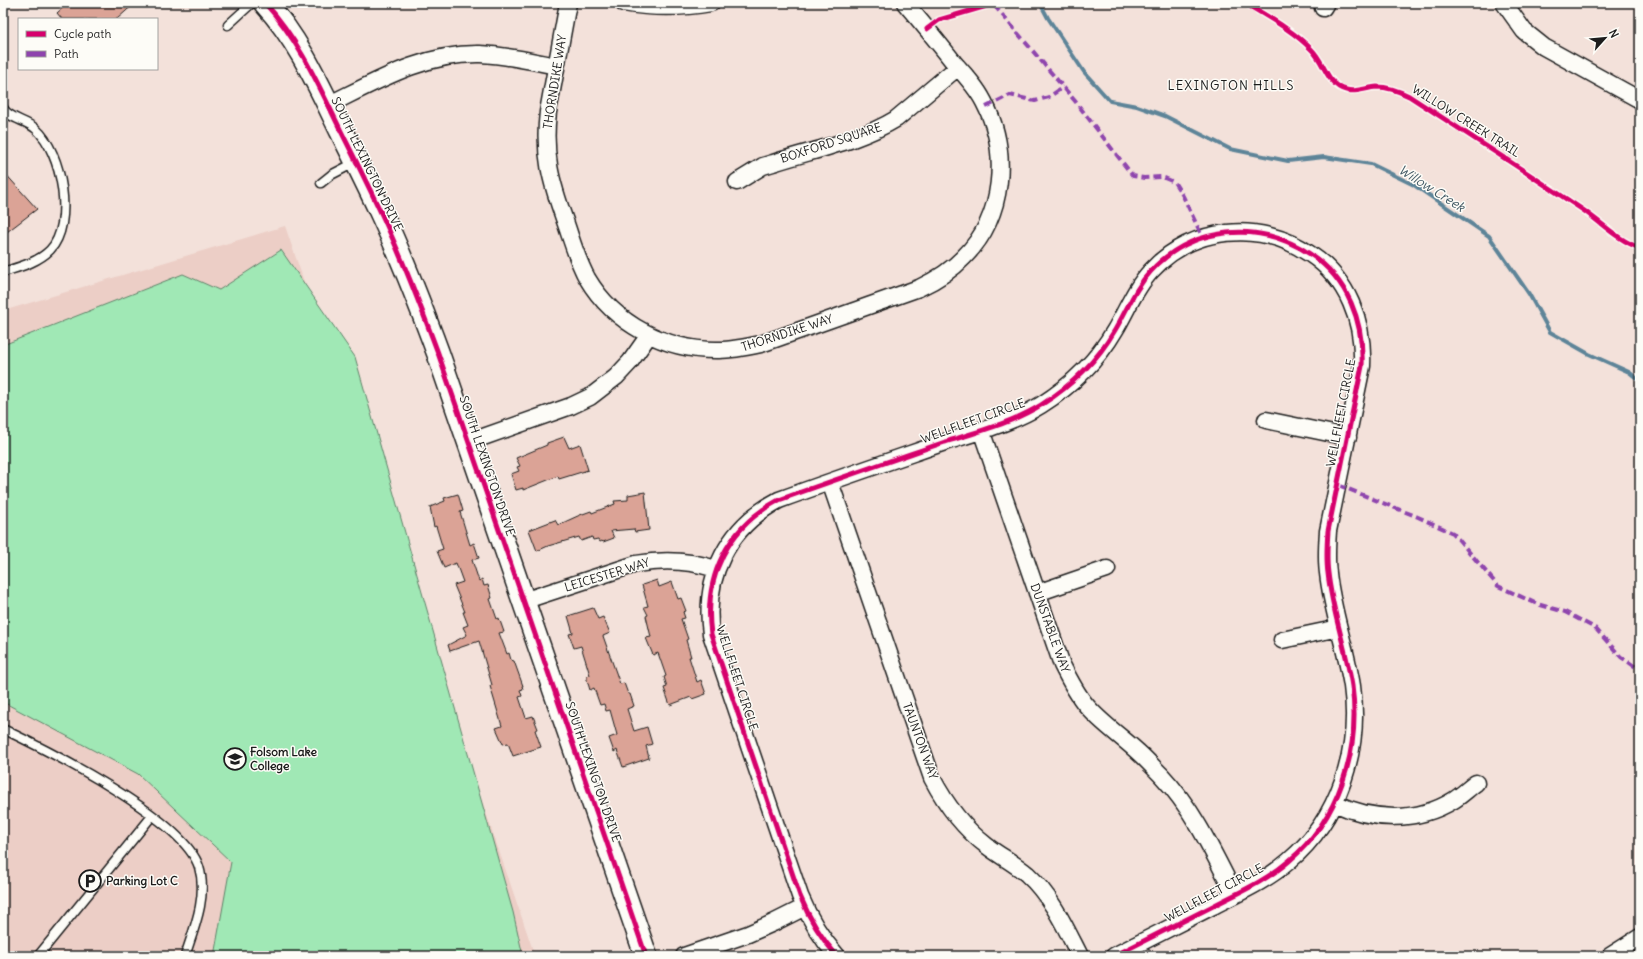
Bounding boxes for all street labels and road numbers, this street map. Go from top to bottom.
street label: THORNDIKE WAY [540,33,569,130]
street label: WILLOW CREEK TRAIL [1409,81,1524,160]
street label: SOUTH LEXINGTON DRIVE [328,94,407,233]
street label: BOXFORD SQUARE [778,119,883,166]
street label: THORNDIKE WAY [739,311,835,354]
street label: WELLFLEET CIRCLE [1323,358,1358,468]
street label: SOUTH LEXINGTON DRIVE [456,394,519,538]
street label: WELLFLEET CIRCLE [919,395,1027,446]
street label: LEICESTER WAY [562,554,652,595]
street label: DUNSTABLE WAY [1027,581,1074,675]
street label: WELLFLEET CIRCLE [713,623,762,732]
street label: SOUTH LEXINGTON DRIVE [562,700,625,844]
street label: TAUNTON WAY [900,700,941,782]
street label: WELLFLEET CIRCLE [1162,860,1266,925]

